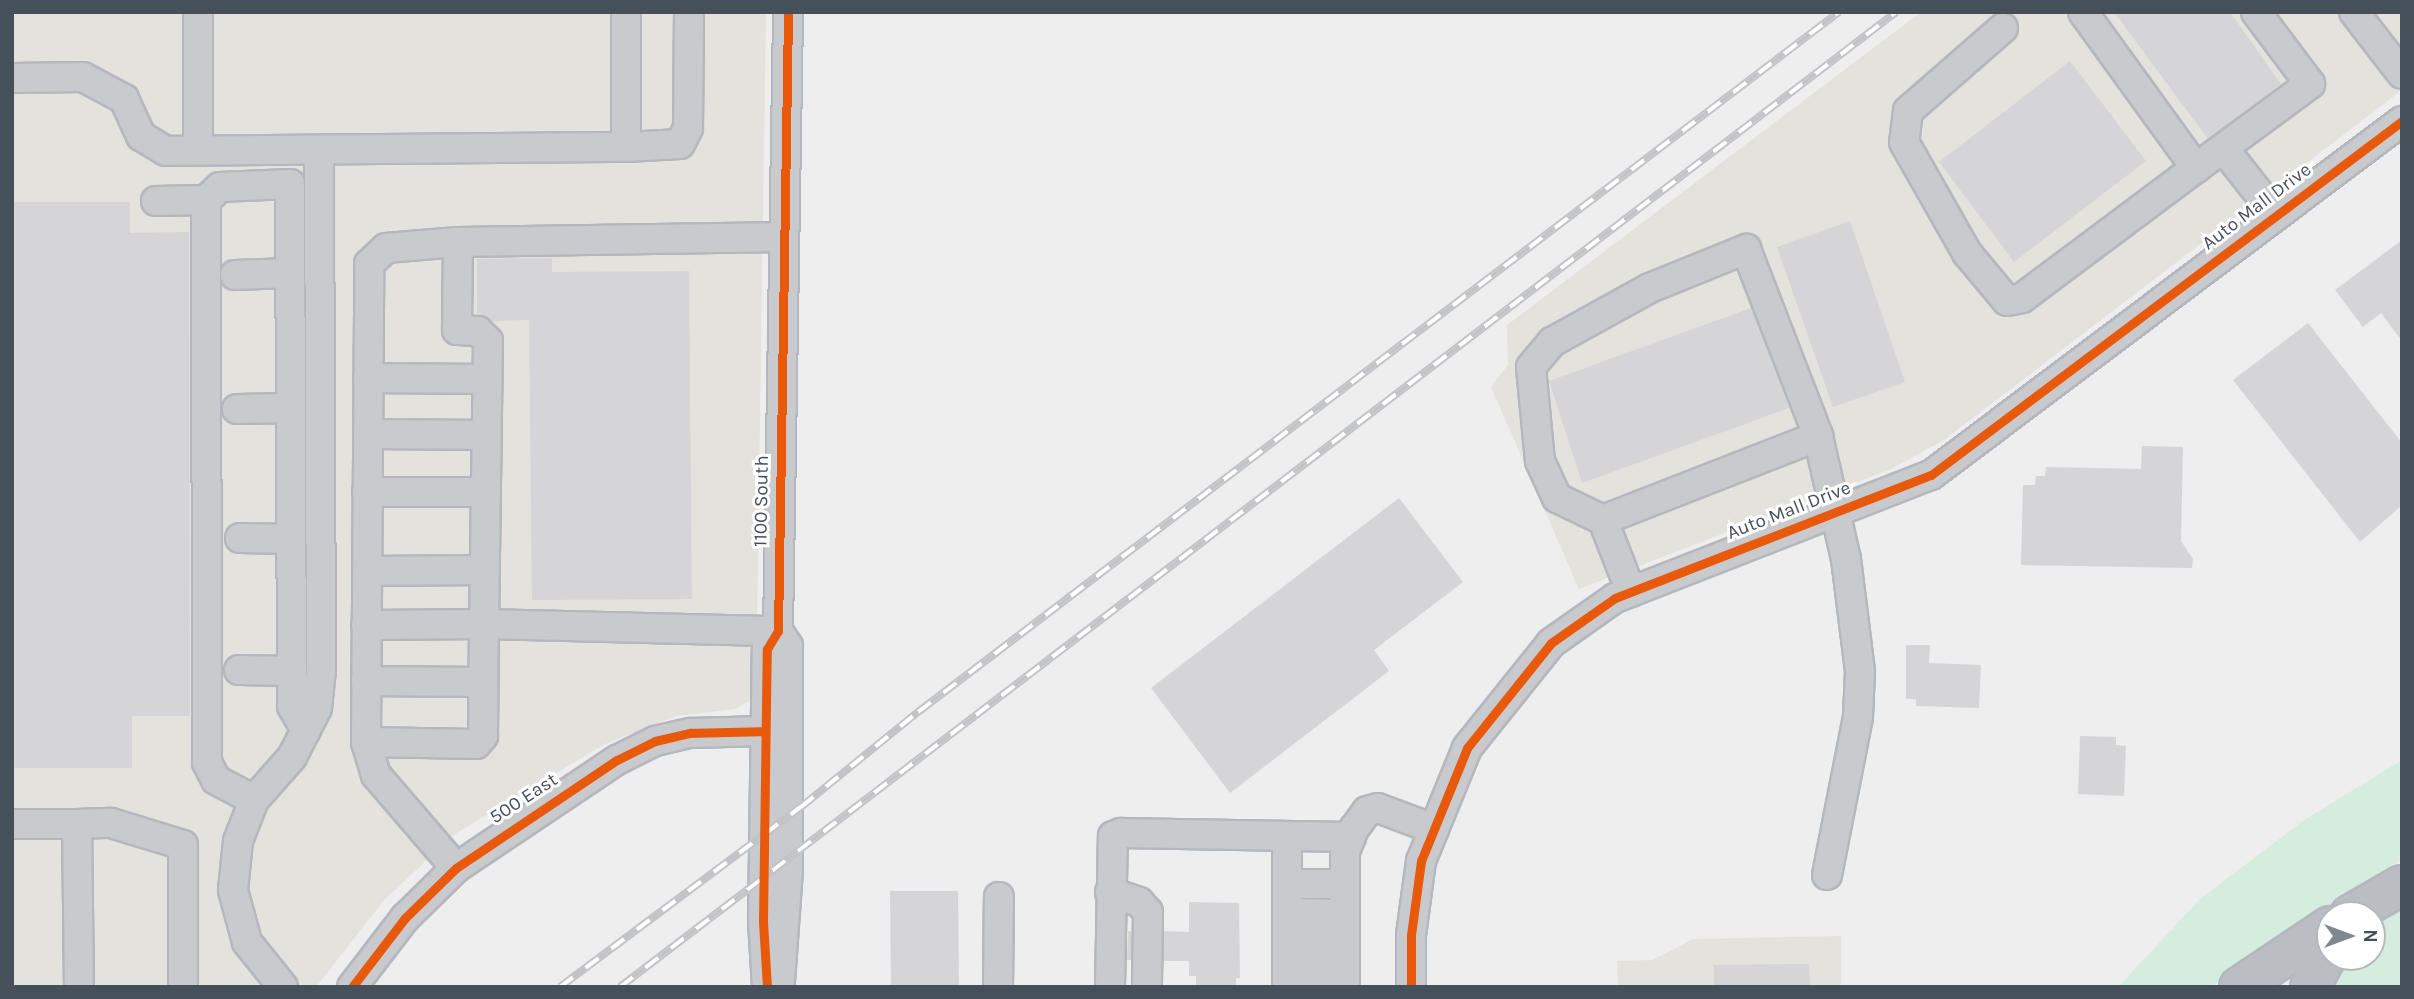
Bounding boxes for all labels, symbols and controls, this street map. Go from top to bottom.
street label: Auto Mall Drive [2198,159,2316,255]
street label: 1100 South [750,455,774,547]
street label: Auto Mall Drive [1724,477,1854,545]
street label: 500 East [486,769,562,829]
north arrow [2316,901,2386,971]
text: N [2359,929,2381,943]

